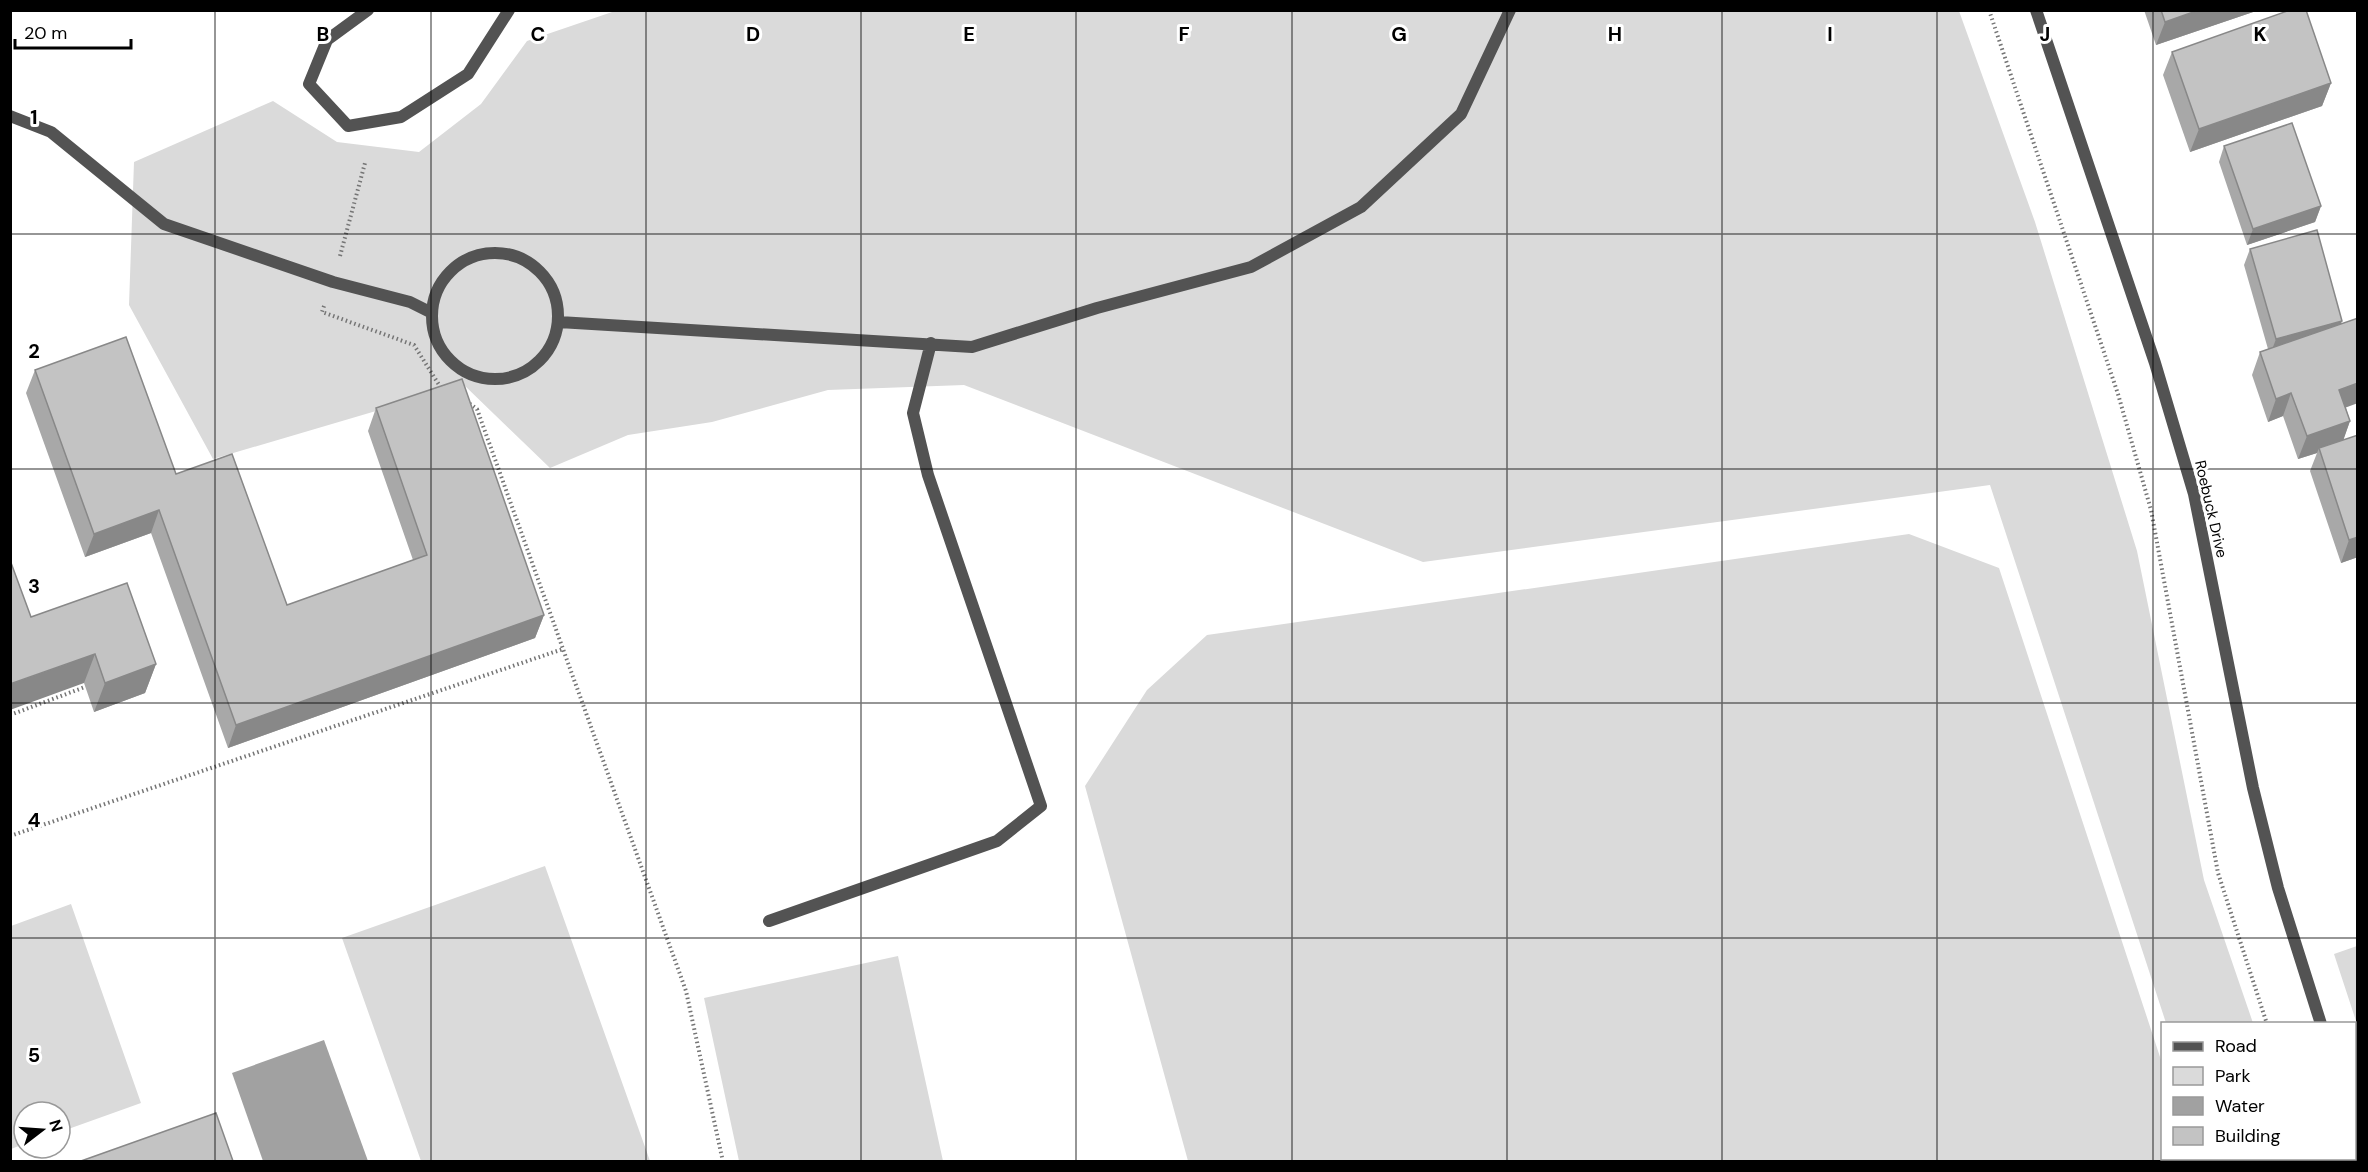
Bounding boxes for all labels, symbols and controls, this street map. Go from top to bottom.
scale bar [15,12,130,50]
text: 20 m [24,21,67,45]
text: B [317,21,329,47]
text: C [531,21,545,47]
text: D [746,21,760,47]
text: E [963,21,975,47]
text: F [1178,21,1190,47]
text: G [1391,21,1407,47]
text: H [1608,21,1622,47]
text: I [1827,21,1833,47]
text: J [2040,21,2050,47]
text: K [2253,21,2267,47]
text: 1 [30,104,38,130]
text: 2 [28,338,40,364]
street label: Roebuck Drive [2190,458,2232,560]
text: 3 [28,573,40,599]
text: 4 [28,807,41,833]
legend [2161,1022,2356,1160]
text: Road [2215,1034,2257,1058]
text: 5 [28,1042,40,1068]
text: Park [2215,1064,2251,1088]
text: Water [2215,1094,2265,1118]
north arrow [12,1100,72,1160]
text: N [44,1117,68,1134]
text: Building [2215,1124,2280,1148]

